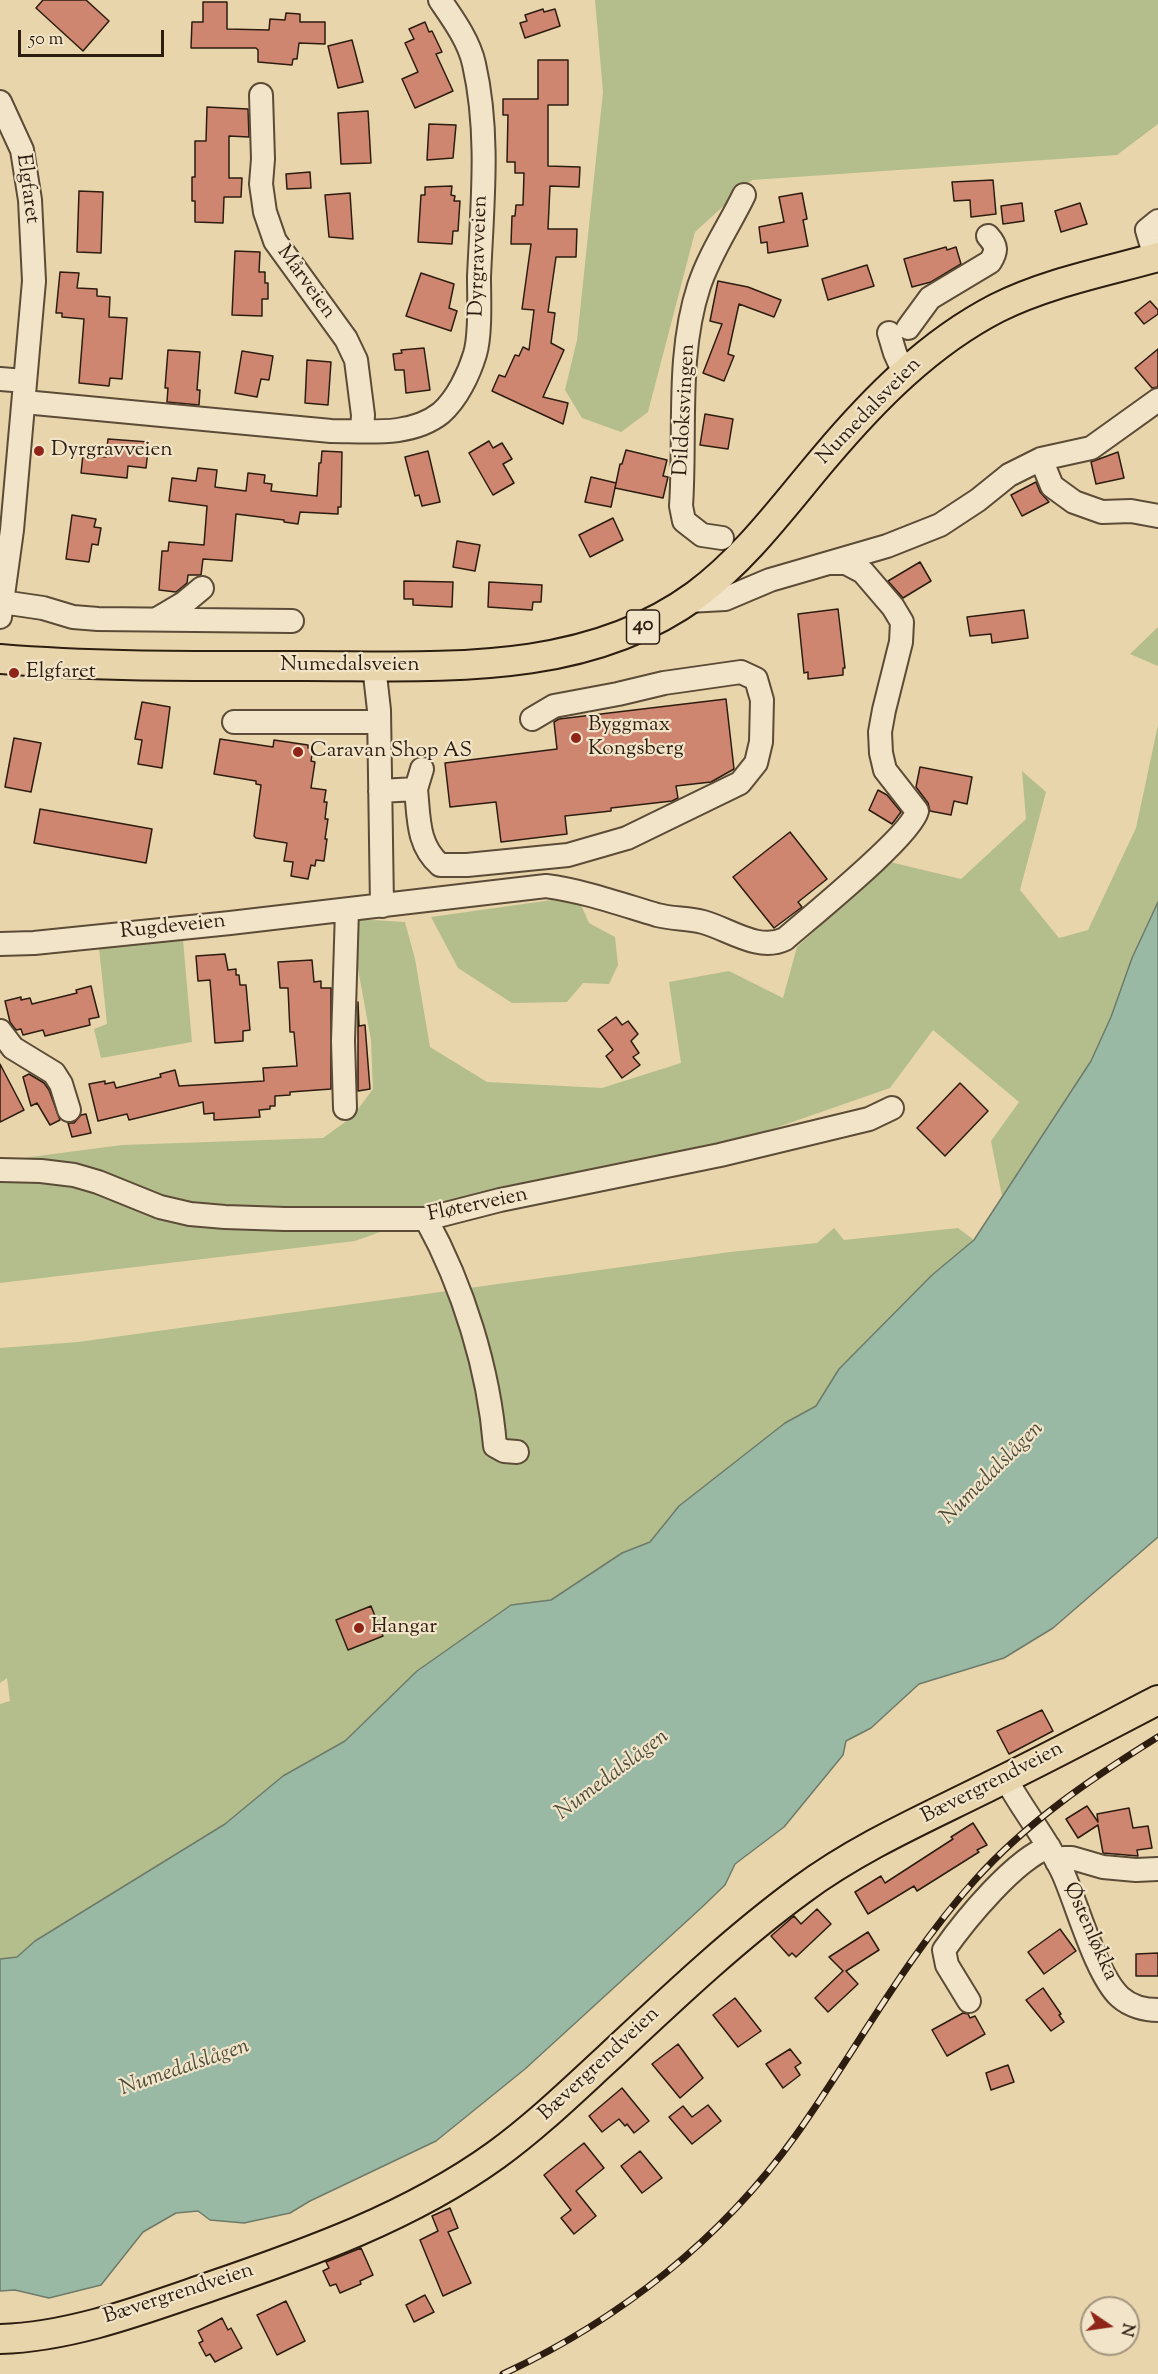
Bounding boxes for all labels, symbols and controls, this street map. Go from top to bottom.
scale bar [21,18,166,56]
text: 50 m [29,27,63,53]
street label: Elgfaret [9,153,43,225]
street label: Dyrgravveien [465,195,495,317]
street label: Mårveien [270,241,340,325]
street label: Dildoksvingen [670,343,702,477]
street label: Numedalsveien [812,353,928,471]
place label: Dyrgravveien [51,438,173,464]
marker: Dyrgravveien [32,444,46,458]
road number: 40 [626,610,660,644]
street label: Numedalsveien [280,653,420,679]
place label: Elgfaret [26,660,96,686]
marker: Elgfaret [7,666,21,680]
place label: Byggmax Kongsberg [588,713,684,763]
marker: Byggmax Kongsberg [569,731,583,745]
place label: Caravan Shop AS [310,739,472,765]
marker: Caravan Shop AS [291,745,305,759]
street label: Rugdeveien [119,910,227,946]
street label: Fløterveien [426,1183,530,1229]
water label: Numedalslågen [936,1417,1050,1531]
place label: Hangar [371,1615,437,1641]
marker: Hangar [352,1621,366,1635]
water label: Numedalslågen [551,1725,675,1827]
street label: Bævergrendveien [918,1737,1068,1831]
street label: Østenløkka [1056,1879,1122,1985]
street label: Bævergrendveien [534,2003,666,2127]
water label: Numedalslågen [117,2034,253,2104]
street label: Bævergrendveien [101,2259,257,2331]
north arrow [1080,2296,1140,2356]
text: N [1113,2321,1139,2339]

